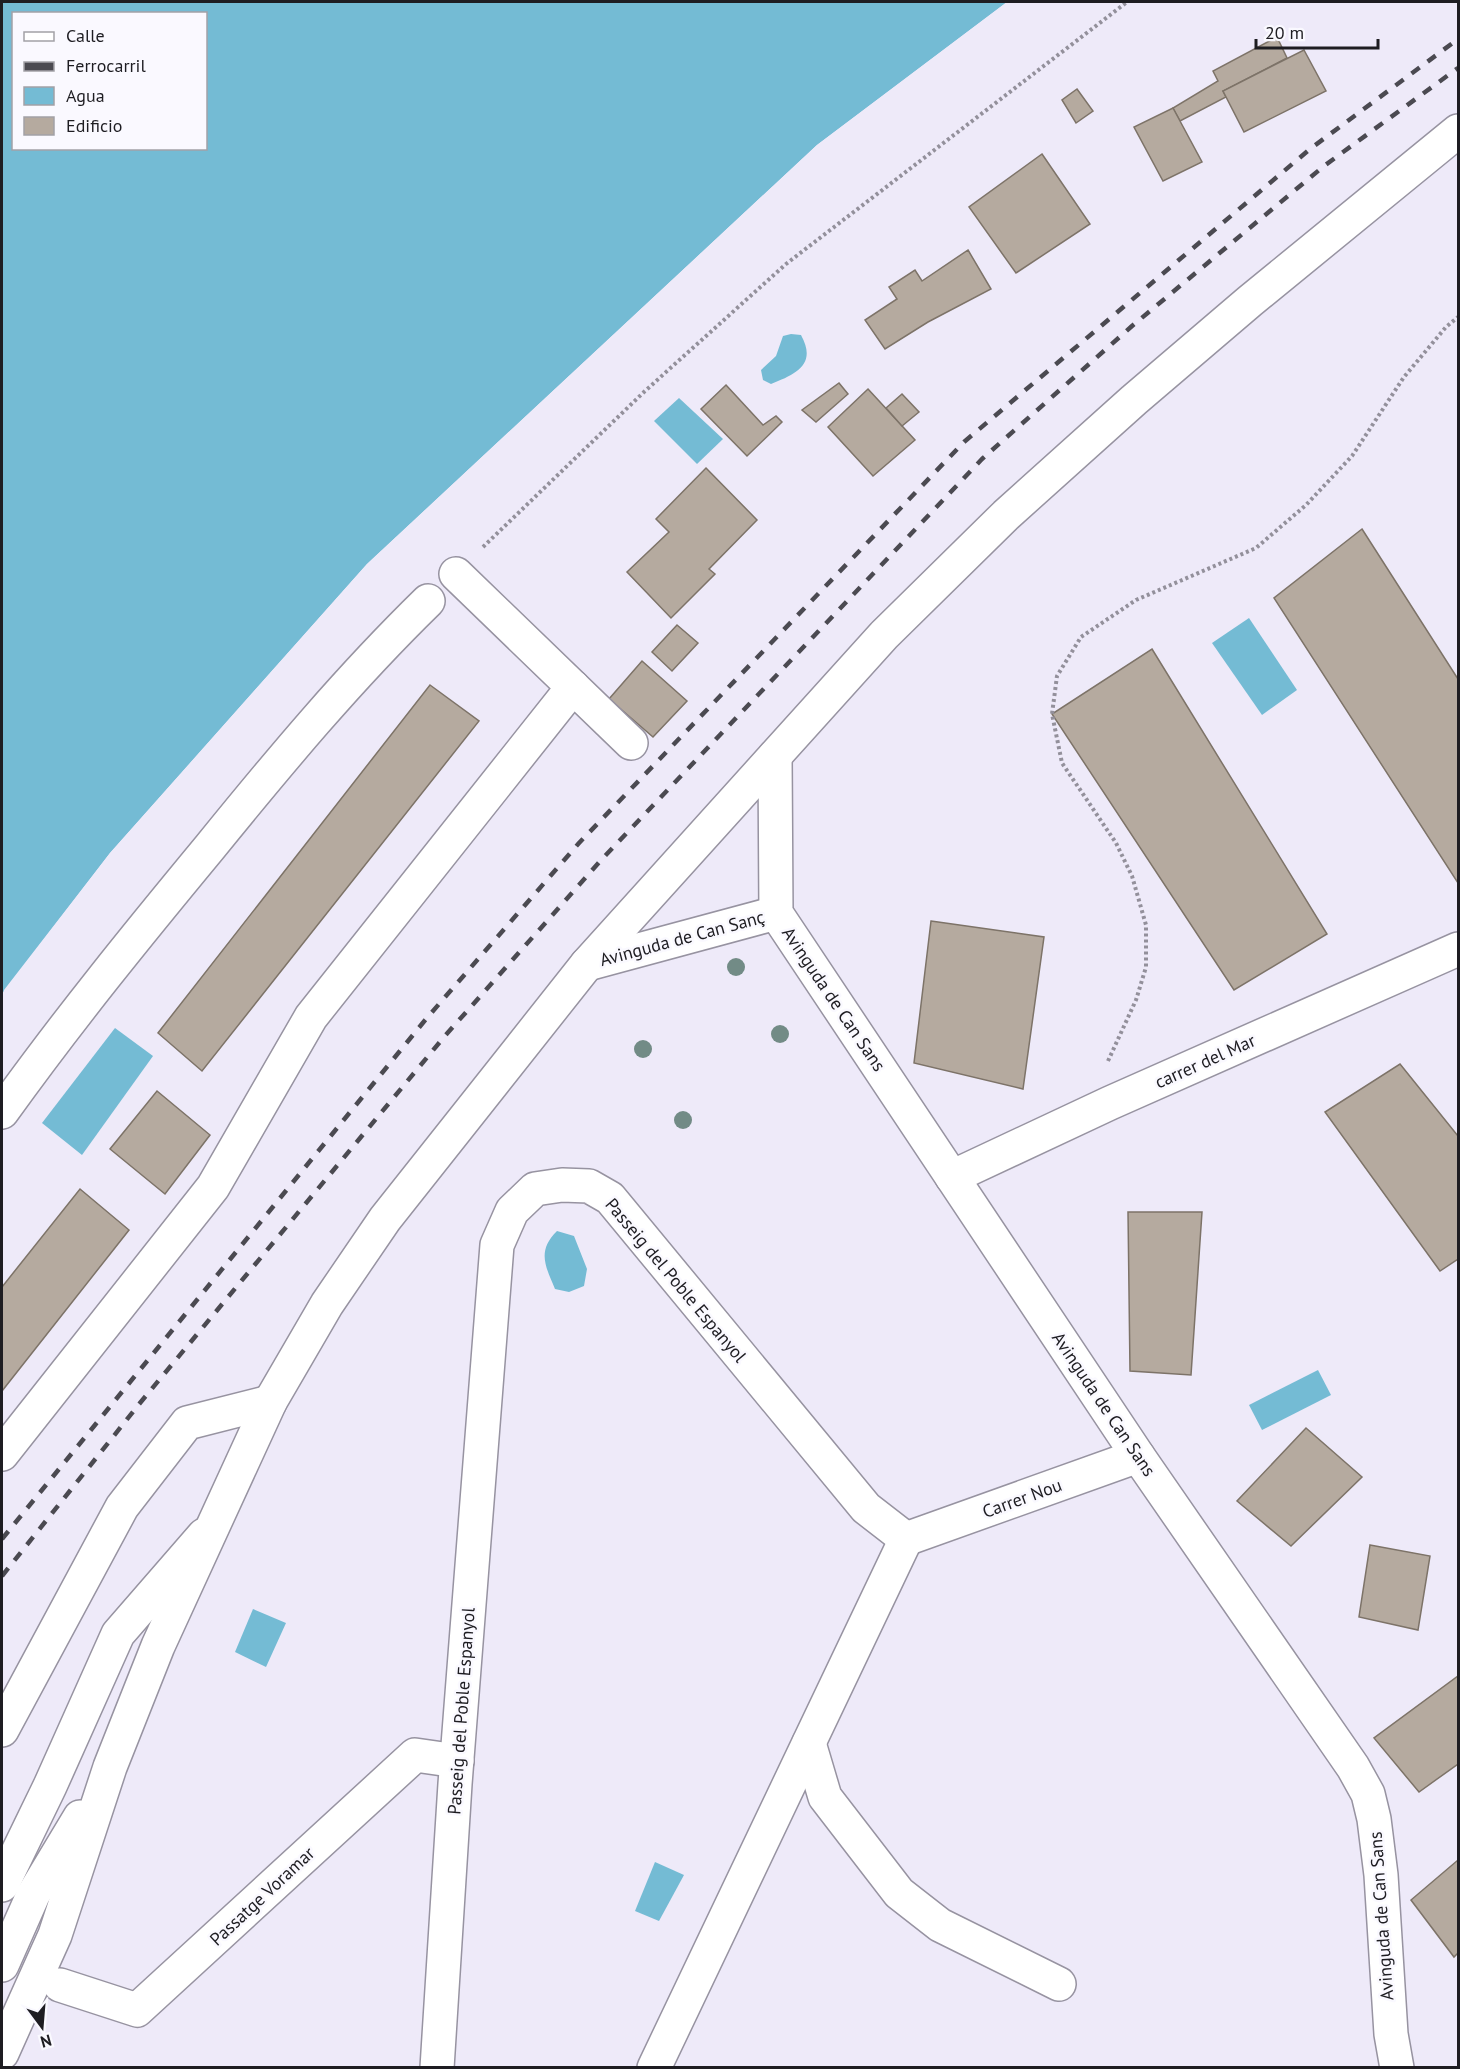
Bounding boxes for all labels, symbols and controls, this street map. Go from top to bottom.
legend [12,12,207,150]
scale bar [1256,12,1378,50]
text: 20 m [1265,21,1304,44]
text: Calle [66,24,105,47]
text: Ferrocarril [66,54,146,77]
text: Agua [66,84,105,107]
text: Edificio [66,114,122,137]
street label: Avinguda de Can Sanç [597,905,767,971]
street label: Avinguda de Can Sans [777,922,891,1076]
street label: carrer del Mar [1151,1029,1259,1093]
street label: Passeig del Poble Espanyol [600,1193,752,1367]
street label: Avinguda de Can Sans [1047,1327,1161,1481]
street label: Carrer Nou [979,1473,1065,1523]
street label: Passeig del Poble Espanyol [442,1606,480,1815]
street label: Avinguda de Can Sans [1364,1831,1398,2001]
street label: Passatge Voramar [205,1842,319,1950]
north arrow [12,1997,72,2057]
text: N [38,2030,54,2052]

